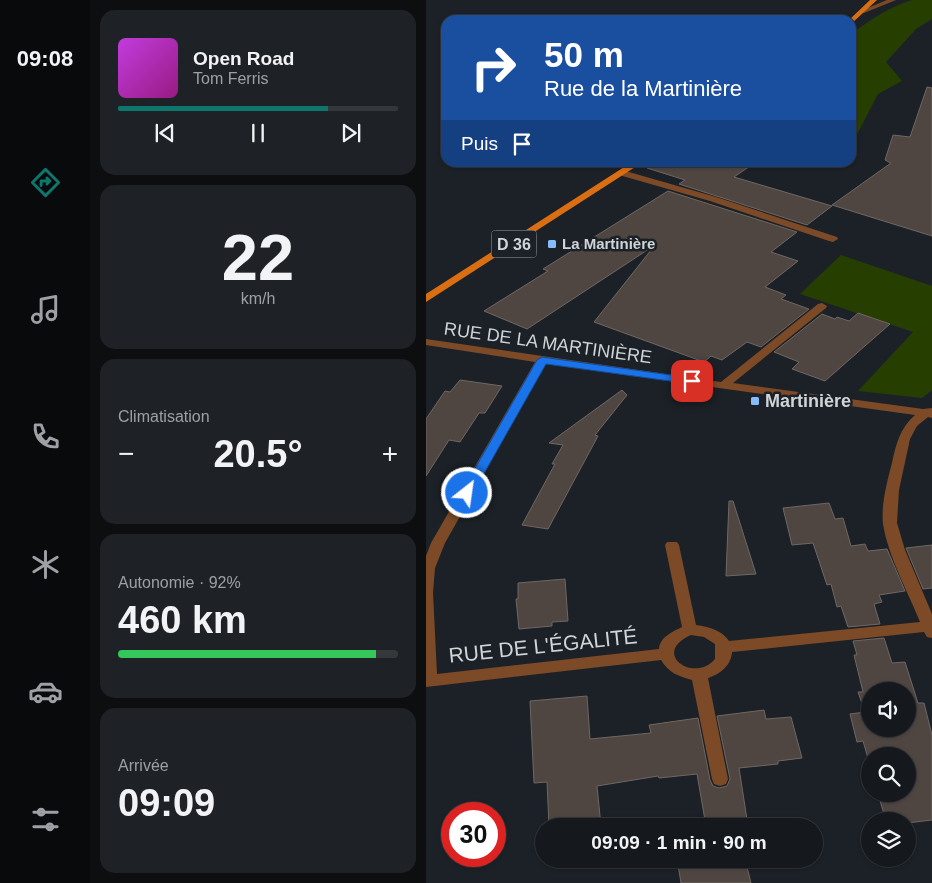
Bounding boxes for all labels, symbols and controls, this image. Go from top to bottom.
icon: right [461,35,526,100]
text: 50 m [544,35,624,74]
text: 09:08 [17,46,73,71]
text: Open Road [193,48,294,69]
text: Tom Ferris [193,70,269,87]
text: Rue de la Martinière [544,76,742,101]
icon: previous [151,119,179,147]
icon: pause [244,119,272,147]
icon: next [337,119,365,147]
icon: arrive [508,130,536,158]
text: Puis [461,133,498,154]
icon: directions [28,165,63,200]
text: 22 [222,221,294,294]
road number: D 36 [492,230,536,258]
place label: La Martinière [562,235,655,252]
marker: La Martinière [546,238,558,250]
text: km/h [241,290,275,307]
icon: music [28,292,63,327]
street label: RUE DE LA MARTINIÈRE [443,319,653,367]
pin [671,360,713,402]
icon: arrive [678,367,706,395]
place label: Martinière [765,391,851,411]
marker: Martinière [749,395,761,407]
text: Climatisation [118,408,210,425]
icon: phone [28,419,63,454]
text: 20.5° [213,433,303,475]
text: − [118,438,134,469]
text: + [382,438,398,469]
position arrow [440,466,492,518]
icon: climate [28,547,63,582]
text: Autonomie · 92% [118,574,241,591]
text: 460 km [118,599,247,641]
street label: RUE DE L'ÉGALITÉ [447,624,638,667]
icon: car [28,674,63,709]
map controls [861,682,916,867]
button: sound [861,682,916,737]
button: search [861,747,916,802]
text: Arrivée [118,757,169,774]
text: 09:09 [118,782,215,824]
icon: filters [28,802,63,837]
speed limit sign: 30 [441,802,506,867]
button: layers [861,812,916,867]
text: 09:09 · 1 min · 90 m [591,832,767,853]

